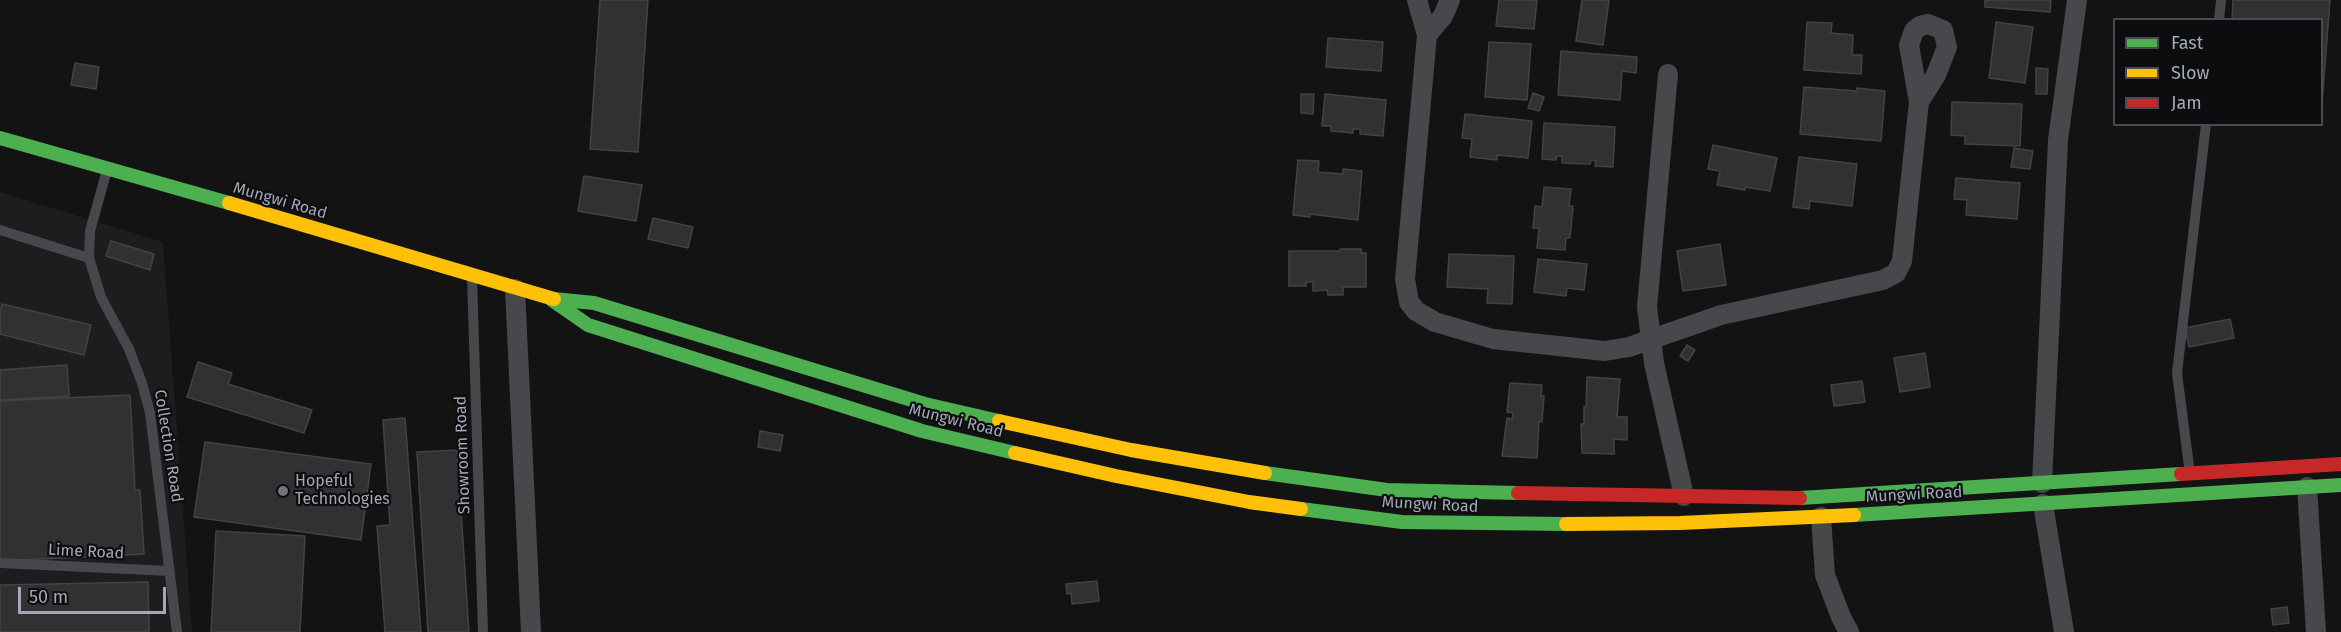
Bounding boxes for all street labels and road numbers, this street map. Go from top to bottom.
street label: Mungwi Road [231,178,329,224]
street label: Collection Road [150,388,186,504]
street label: Showroom Road [451,396,475,514]
street label: Mungwi Road [907,400,1005,442]
street label: Mungwi Road [1865,483,1963,507]
street label: Mungwi Road [1381,493,1479,517]
street label: Lime Road [48,540,124,564]

